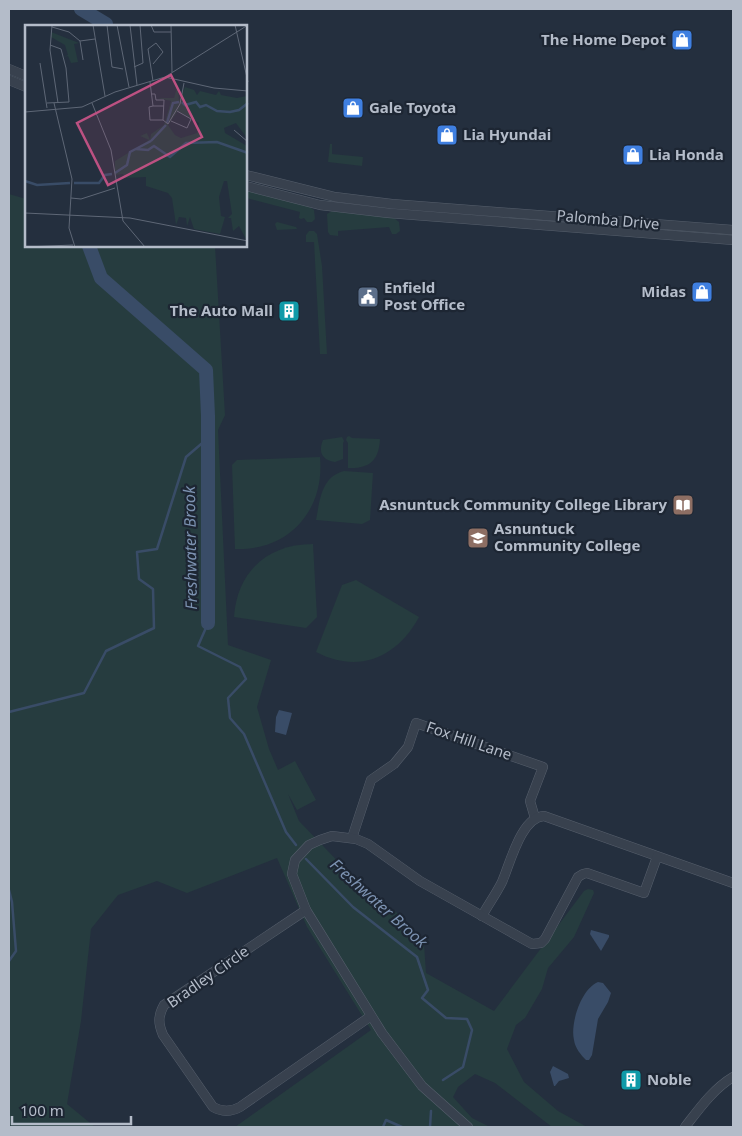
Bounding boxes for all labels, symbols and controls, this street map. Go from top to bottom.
inset map [25,25,248,248]
shop icon: The Home Depot [670,28,694,52]
place label: The Home Depot [541,29,666,49]
shop icon: Gale Toyota [341,96,365,120]
place label: Gale Toyota [369,97,456,117]
shop icon: Lia Hyundai [435,123,459,147]
place label: Lia Hyundai [463,124,551,144]
shop icon: Lia Honda [621,143,645,167]
place label: Lia Honda [649,144,724,164]
street label: Palomba Drive [556,205,660,233]
place label: Enfield Post Office [384,277,465,314]
shop icon: Midas [690,280,714,304]
place label: Midas [641,281,686,301]
public building icon: Enfield Post Office [356,285,380,309]
building icon: The Auto Mall [277,299,301,323]
place label: The Auto Mall [170,300,273,320]
water label: Freshwater Brook [178,485,202,610]
library icon: Asnuntuck Community College Library [671,493,695,517]
place label: Asnuntuck Community College Library [379,494,667,514]
place label: Asnuntuck Community College [494,518,641,555]
school or university icon: Asnuntuck Community College [466,526,490,550]
street label: Fox Hill Lane [424,716,515,764]
water label: Freshwater Brook [326,853,433,953]
street label: Bradley Circle [163,941,252,1012]
building icon: Noble [619,1068,643,1092]
place label: Noble [647,1069,692,1089]
scale bar [12,1094,131,1126]
text: 100 m [20,1100,64,1120]

